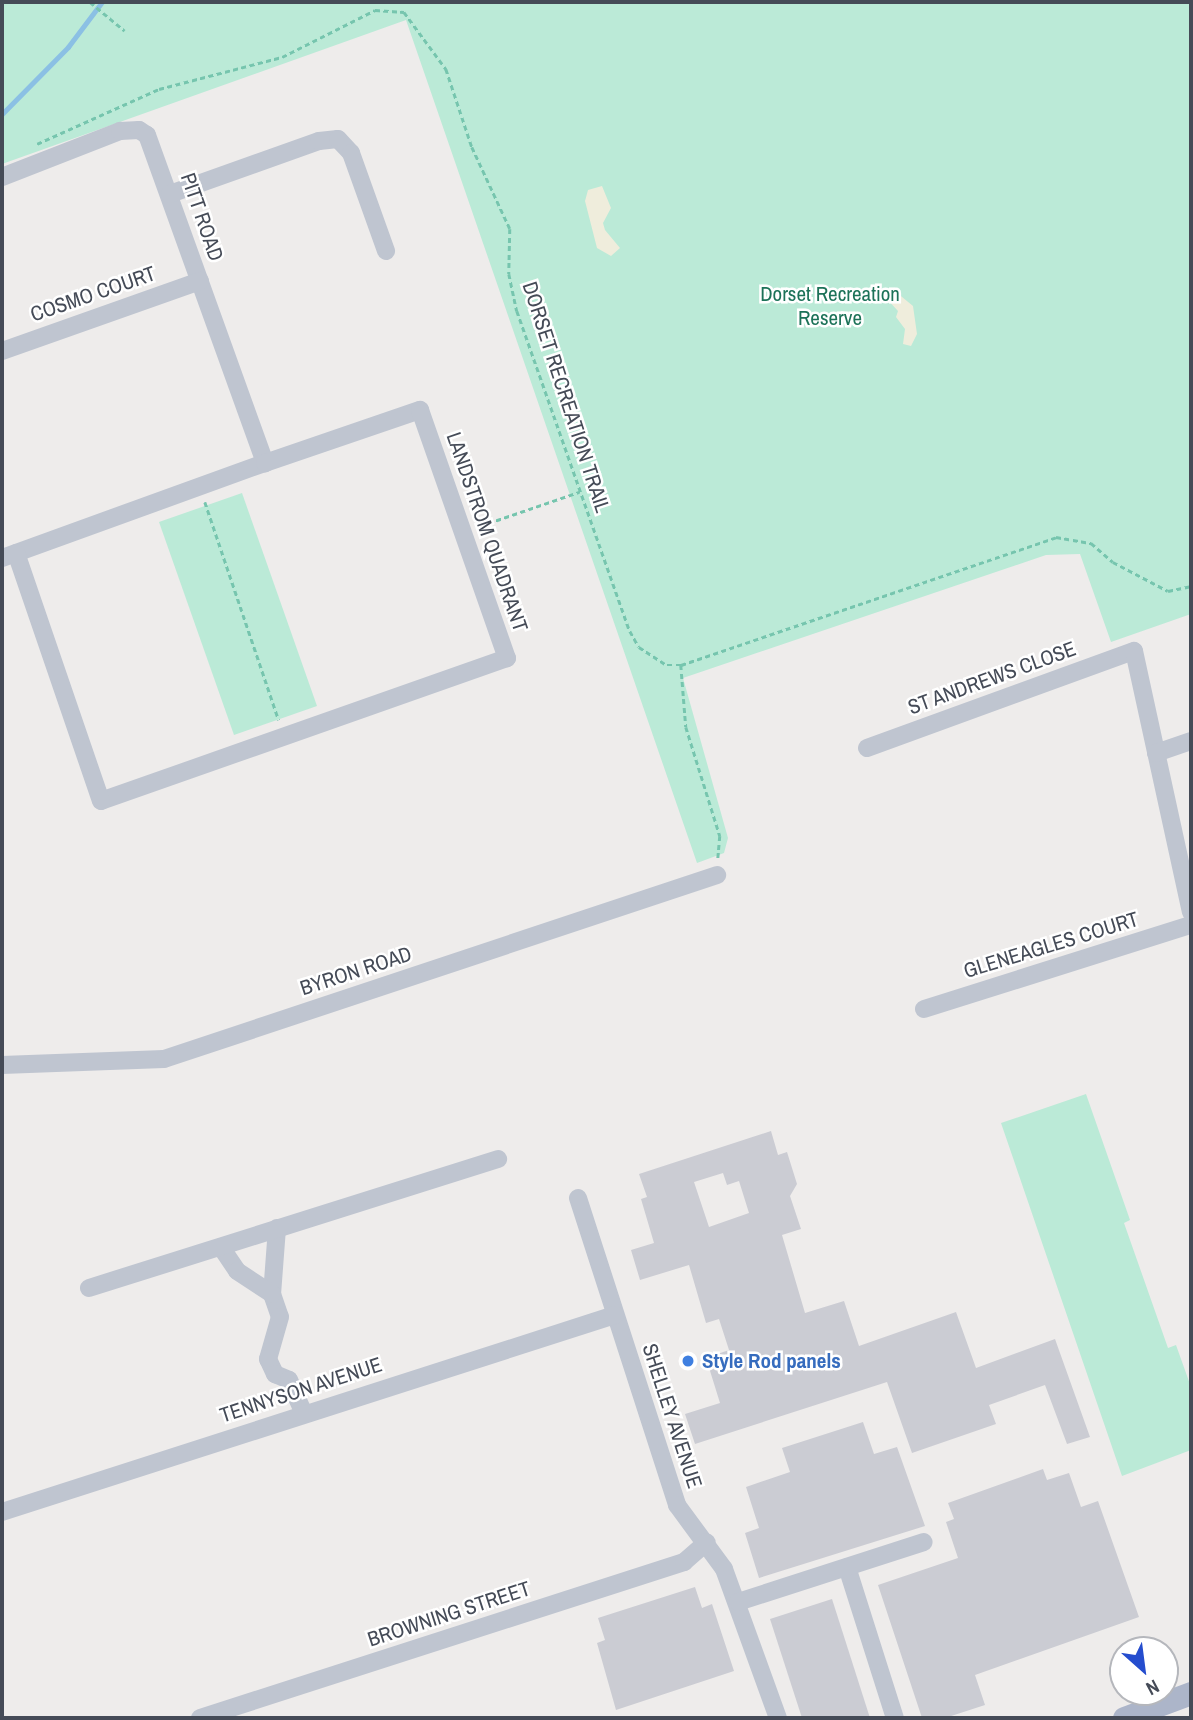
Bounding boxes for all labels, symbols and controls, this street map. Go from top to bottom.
street label: PITT ROAD [175,169,229,265]
street label: COSMO COURT [27,261,159,327]
street label: DORSET RECREATION TRAIL [517,278,615,516]
park label: Dorset Recreation Reserve [760,281,900,331]
street label: LANDSTROM QUADRANT [441,429,533,635]
street label: ST ANDREWS CLOSE [904,636,1080,720]
street label: GLENEAGLES COURT [961,906,1141,984]
street label: BYRON ROAD [297,941,415,1001]
street label: SHELLEY AVENUE [637,1340,707,1492]
place label: Style Rod panels [702,1348,841,1374]
street label: TENNYSON AVENUE [216,1352,386,1428]
marker: Style Rod panels [680,1353,696,1369]
street label: BROWNING STREET [365,1576,533,1652]
north arrow [1109,1636,1179,1706]
text: N [1142,1674,1164,1702]

